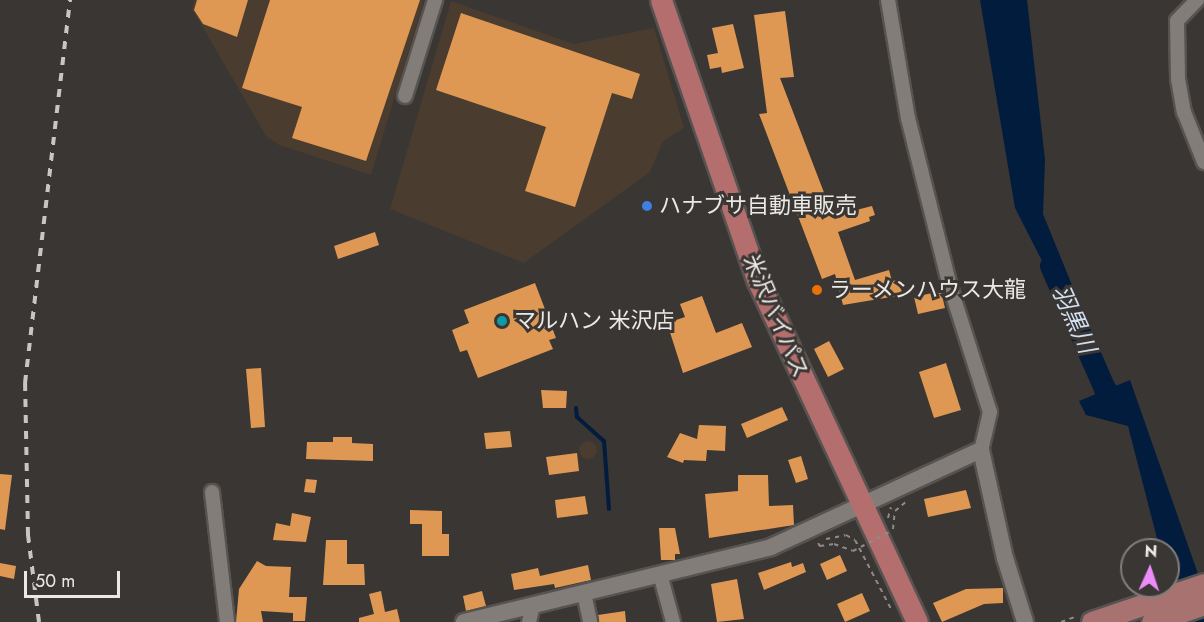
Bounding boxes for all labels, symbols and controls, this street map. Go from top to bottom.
place label: ハナブサ自動車販売 [659,193,857,219]
marker: ハナブサ自動車販売 [640,199,654,213]
street label: 米沢バイパス [738,250,814,382]
place label: ラーメンハウス大龍 [829,277,1027,303]
water label: 羽黒川 [1046,280,1102,358]
marker: ラーメンハウス大龍 [810,283,824,297]
place label: マルハン 米沢店 [514,308,675,334]
marker: マルハン 米沢店 [495,314,509,328]
north arrow [1120,538,1180,598]
text: N [1144,540,1158,563]
scale bar [27,559,123,597]
text: 50 m [35,568,75,594]

